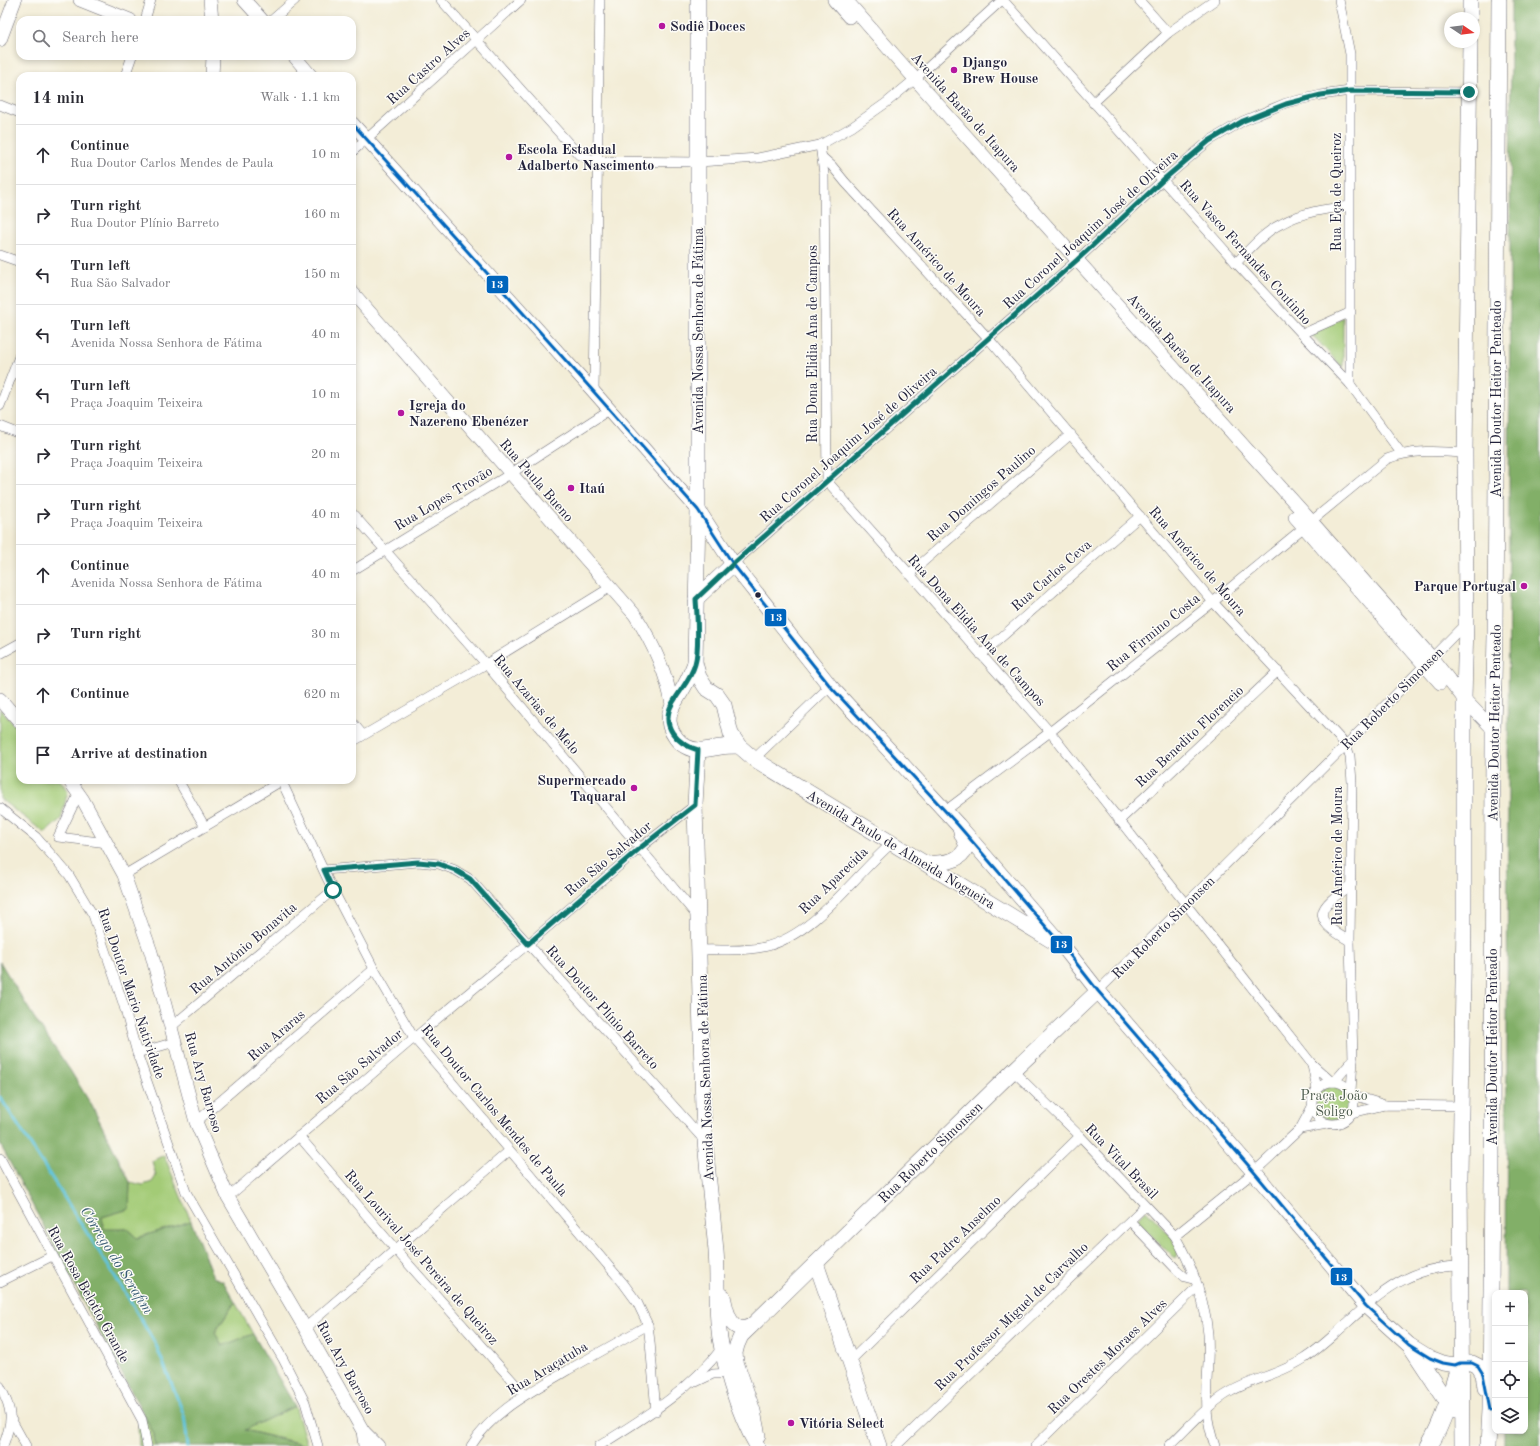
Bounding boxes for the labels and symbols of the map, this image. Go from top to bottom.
north arrow [1444,12,1480,48]
place label: Sodiê Doces [670,20,745,34]
marker: Sodiê Doces [657,21,667,31]
street label: Rua Castro Alves [385,26,473,107]
street label: Avenida Barão de Itapura [908,50,1022,175]
place label: Django Brew House [962,56,1038,86]
marker: Django Brew House [949,65,959,75]
route end [1460,83,1478,101]
street label: Rua Eça de Queiroz [1330,133,1344,251]
place label: Escola Estadual Adalberto Nascimento [517,143,654,173]
street label: Rua Coronel Joaquim José de Oliveira [1001,148,1181,312]
marker: Escola Estadual Adalberto Nascimento [504,152,514,162]
street label: Rua Vasco Fernandes Coutinho [1177,178,1314,328]
street label: Rua Américo de Moura [884,206,988,319]
street label: Avenida Nossa Senhora de Fátima [692,227,706,434]
street label: Rua Dona Elidia Ana de Campos [806,245,820,443]
line badge: 13 [486,275,509,294]
text: 13 [491,280,503,291]
street label: Avenida Barão de Itapura [1124,291,1238,416]
street label: Avenida Doutor Heitor Penteado [1490,300,1504,498]
street label: Rua Coronel Joaquim José de Oliveira [758,364,940,525]
place label: Igreja do Nazereno Ebenézer [409,399,528,429]
marker: Igreja do Nazereno Ebenézer [396,408,406,418]
street label: Rua Paula Bueno [497,437,576,525]
street label: Rua Domingos Paulino [925,443,1039,544]
street label: Rua Lopes Trovão [392,464,495,534]
place label: Itaú [579,482,605,496]
marker: Itaú [566,483,576,493]
street label: Rua Américo de Moura [1146,504,1248,619]
street label: Rua Carlos Ceva [1009,537,1094,614]
street label: Rua Dona Elidia Ana de Campos [905,552,1048,709]
place label: Parque Portugal [1414,580,1516,594]
marker: Parque Portugal [1519,581,1529,591]
unlabelled marker [753,590,763,600]
street label: Rua Firmino Costa [1105,591,1203,674]
line badge: 13 [764,608,787,627]
text: 13 [770,613,782,624]
street label: Avenida Doutor Heitor Penteado [1486,624,1504,822]
street label: Rua Roberto Simonsen [1339,644,1447,753]
street label: Rua Azarias de Melo [491,652,582,757]
street label: Rua Benedito Florencio [1133,683,1246,790]
place label: Supermercado Taquaral [537,774,626,804]
marker: Supermercado Taquaral [629,783,639,793]
street label: Rua Américo de Moura [1331,786,1345,926]
street label: Avenida Paulo de Almeida Nogueira [804,788,997,912]
street label: Rua São Salvador [563,819,655,899]
street label: Rua Aparecida [797,845,871,917]
street label: Rua Roberto Simonsen [1110,873,1218,982]
route start [324,881,342,899]
street label: Rua Antônio Bonavita [188,900,300,997]
street label: Rua Doutor Mario Natividade [95,906,167,1081]
line badge: 13 [1050,935,1073,954]
text: 13 [1055,940,1067,951]
street label: Rua Doutor Plínio Barreto [543,943,661,1072]
street label: Avenida Doutor Heitor Penteado [1486,948,1500,1146]
street label: Avenida Nossa Senhora de Fátima [695,974,717,1182]
street label: Rua Araras [245,1007,308,1064]
street label: Rua Doutor Carlos Mendes de Paula [418,1022,570,1199]
street label: Rua São Salvador [314,1027,406,1107]
street label: Rua Ary Barroso [182,1030,224,1134]
park label: Praça João Soligo [1300,1089,1368,1119]
street label: Rua Roberto Simonsen [876,1099,986,1206]
street label: Rua Vital Brasil [1082,1122,1160,1202]
street label: Rua Lourival José Pereira de Queiroz [342,1168,501,1348]
street label: Rua Padre Anselmo [908,1193,1004,1286]
water label: Córrego do Serafim [77,1204,155,1317]
street label: Rua Rosa Belotto Grande [45,1224,132,1365]
street label: Rua Professor Miguel de Carvalho [932,1240,1091,1394]
line badge: 13 [1330,1267,1353,1286]
text: 13 [1335,1273,1347,1284]
street label: Rua Orestes Moraes Alves [1046,1296,1170,1417]
street label: Rua Ary Barroso [314,1319,377,1416]
street label: Rua Araçatuba [505,1339,590,1398]
place label: Vitória Select [799,1417,884,1431]
marker: Vitória Select [786,1418,796,1428]

